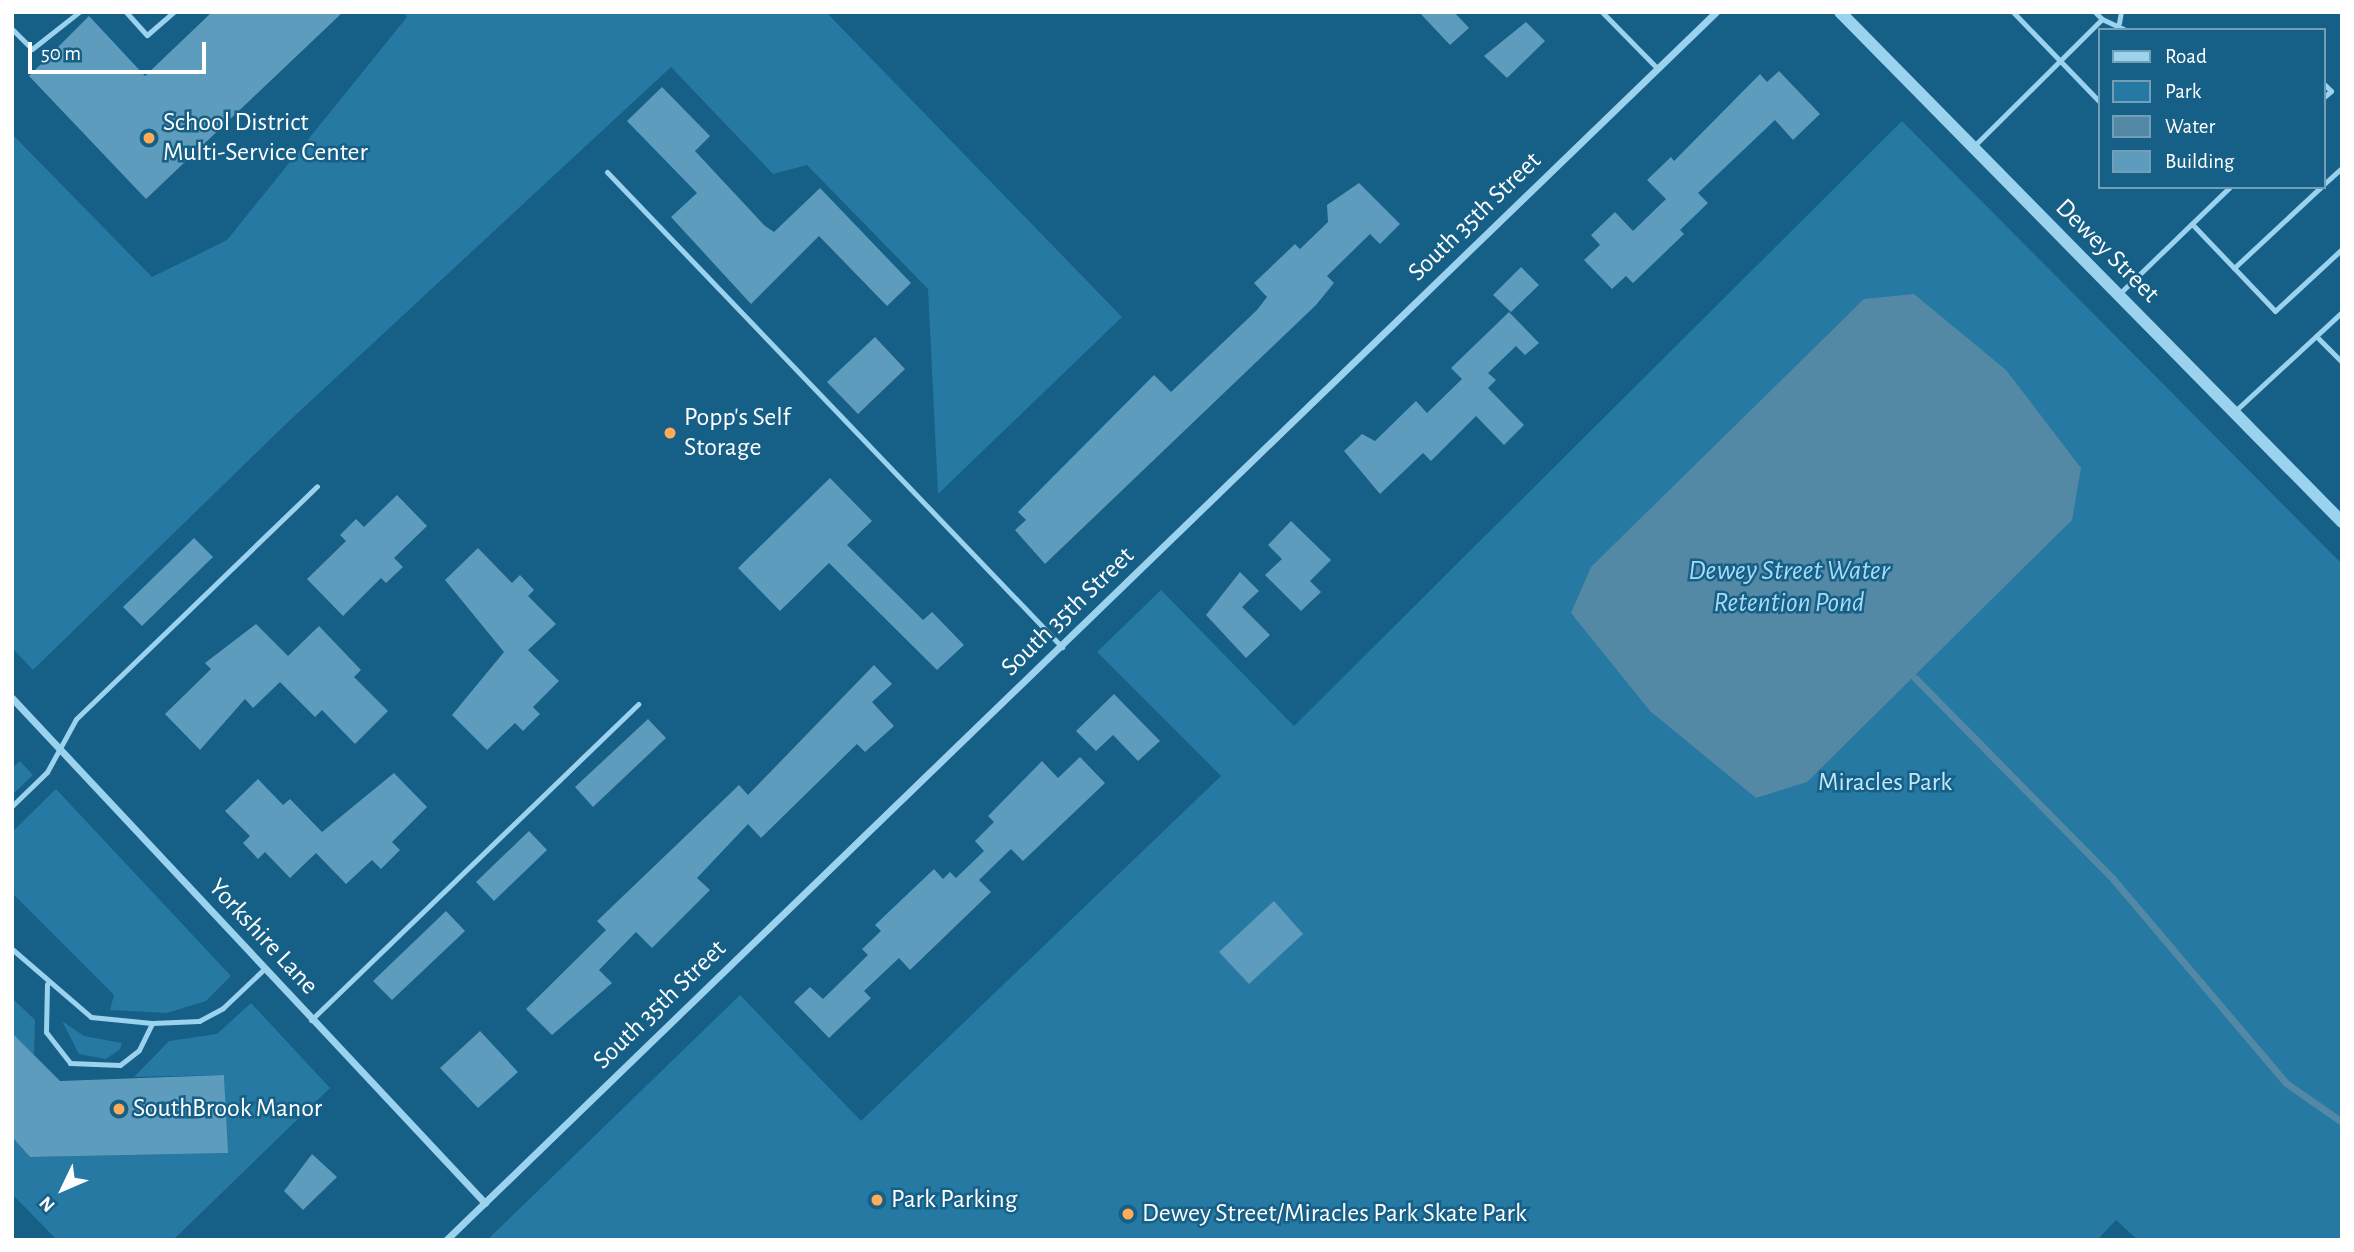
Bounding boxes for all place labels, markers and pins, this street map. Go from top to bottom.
place label: School District Multi-Service Center [163,107,368,168]
marker: School District Multi-Service Center [141,130,157,146]
place label: Popp's Self Storage [684,402,790,464]
marker: Popp's Self Storage [662,425,678,441]
place label: SouthBrook Manor [133,1093,322,1125]
marker: SouthBrook Manor [111,1101,127,1117]
place label: Park Parking [891,1184,1017,1216]
marker: Park Parking [869,1192,885,1208]
place label: Dewey Street/Miracles Park Skate Park [1142,1198,1527,1230]
marker: Dewey Street/Miracles Park Skate Park [1120,1206,1136,1222]

